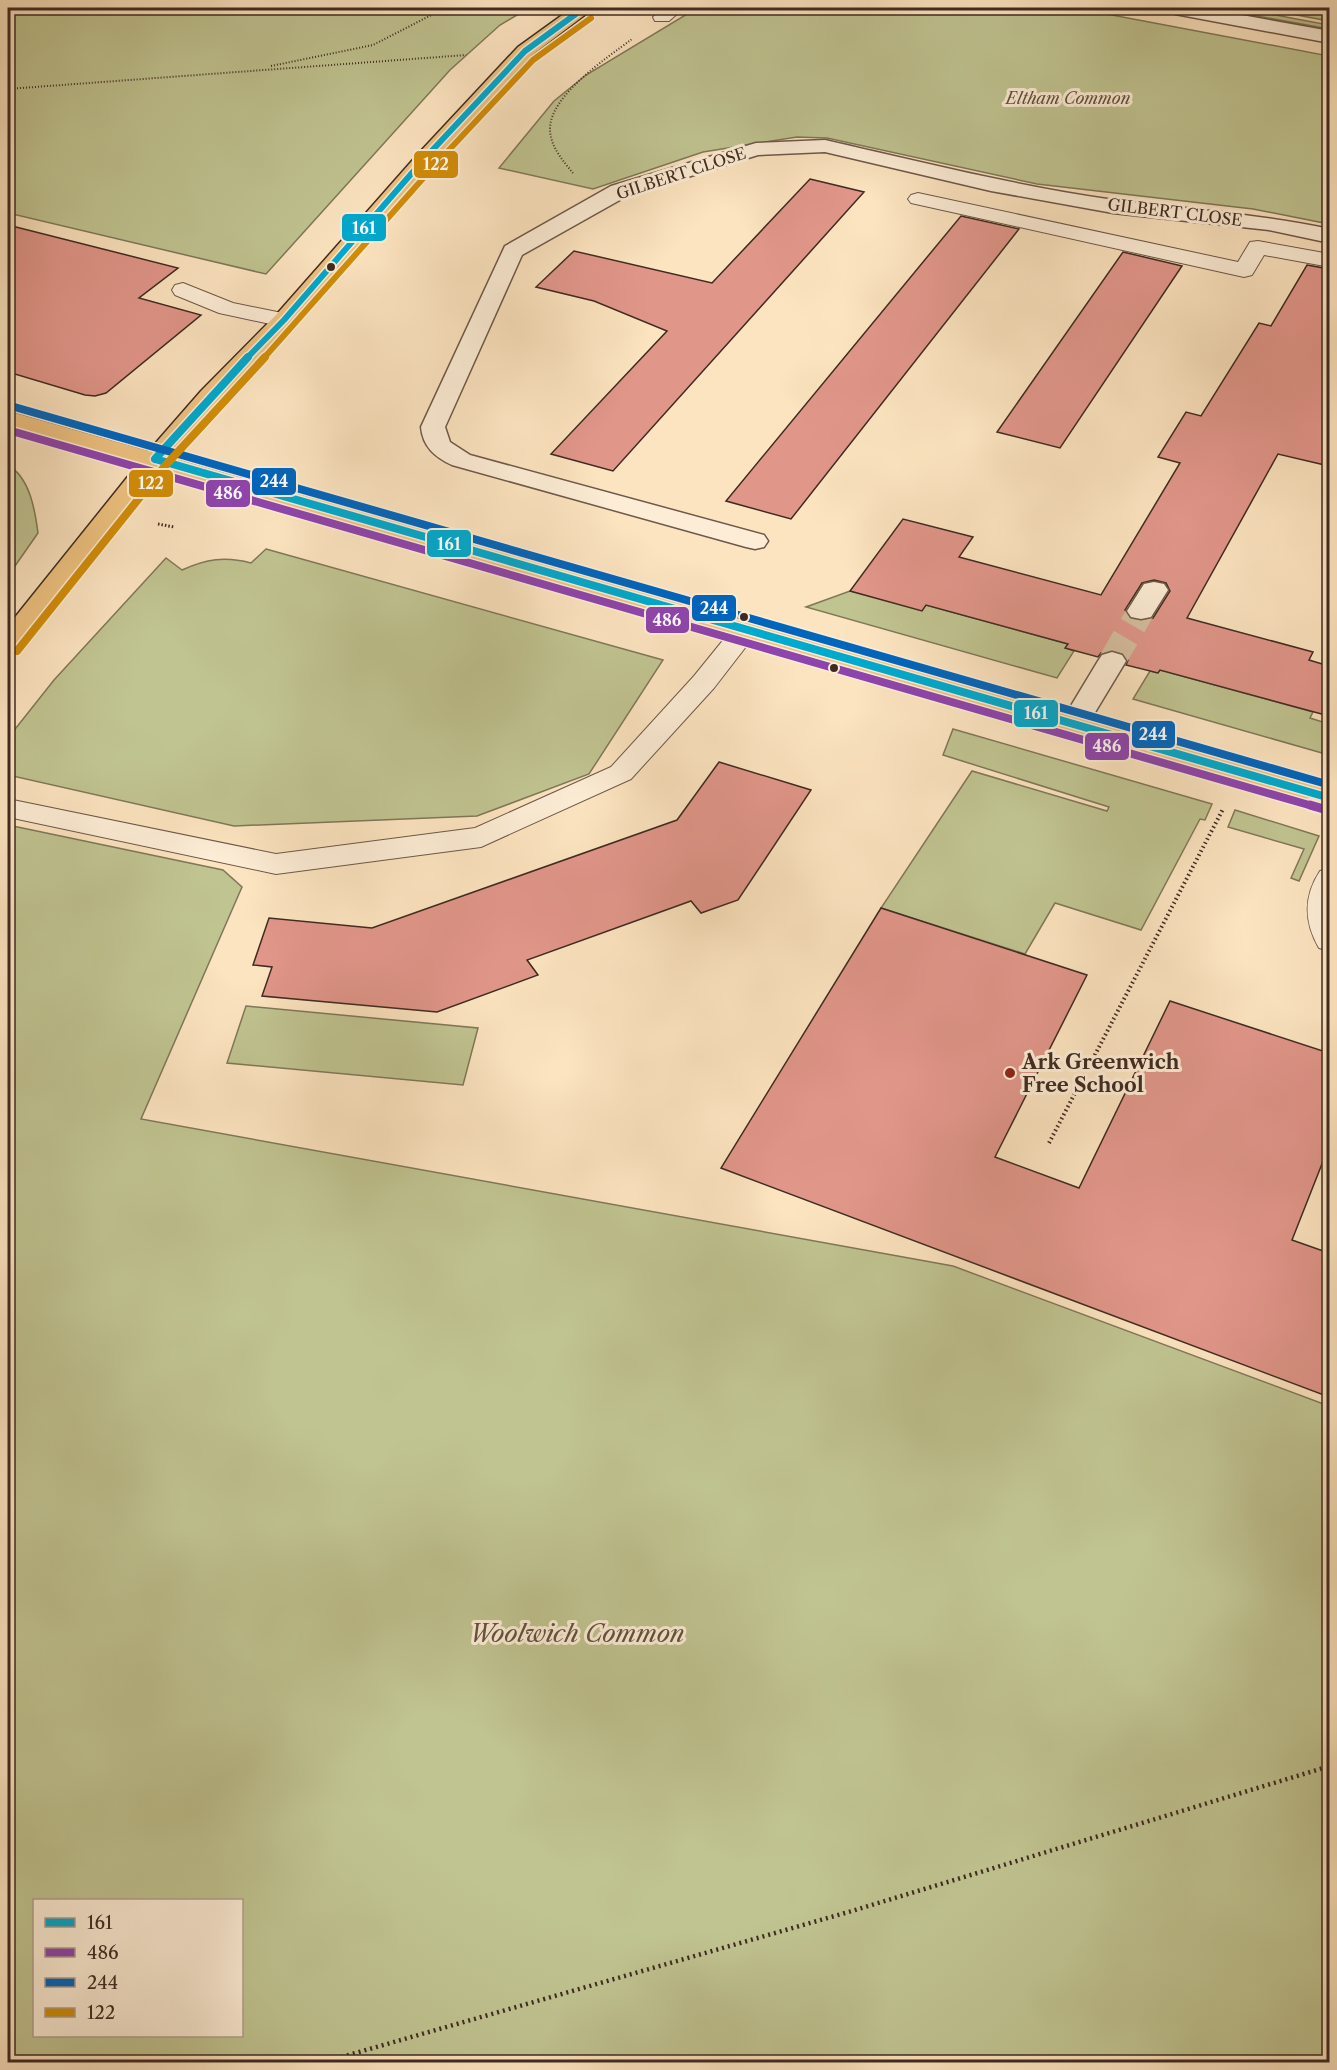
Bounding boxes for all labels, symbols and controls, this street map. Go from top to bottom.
park label: Eltham Common [1004,88,1130,108]
street label: GILBERT CLOSE [613,143,749,203]
line badge: 122 [413,150,459,179]
text: 122 [423,154,449,174]
street label: GILBERT CLOSE [1107,194,1243,230]
line badge: 161 [341,213,387,242]
text: 161 [352,218,377,238]
unlabelled marker [325,261,337,273]
line badge: 244 [251,467,297,496]
line badge: 122 [128,469,174,498]
text: 244 [260,471,288,491]
text: 122 [138,473,164,493]
line badge: 486 [205,479,251,508]
text: 486 [214,483,243,503]
line badge: 161 [426,529,472,558]
text: 161 [437,534,462,554]
line badge: 244 [691,594,737,622]
text: 244 [700,598,728,618]
line badge: 486 [645,606,690,634]
text: 486 [653,610,682,630]
unlabelled marker [738,611,750,623]
unlabelled marker [828,662,840,674]
line badge: 161 [1013,699,1059,728]
text: 161 [1024,703,1049,723]
line badge: 244 [1131,720,1176,749]
text: 244 [1139,724,1167,744]
line badge: 486 [1084,732,1130,761]
text: 486 [1093,736,1122,756]
place label: Ark Greenwich Free School [1021,1050,1180,1097]
marker: Ark Greenwich Free School [1003,1066,1017,1080]
park label: Woolwich Common [469,1619,685,1648]
legend [33,1899,243,2037]
text: 161 [87,1912,113,1934]
text: 486 [87,1942,119,1964]
text: 244 [87,1972,118,1994]
text: 122 [87,2002,115,2024]

